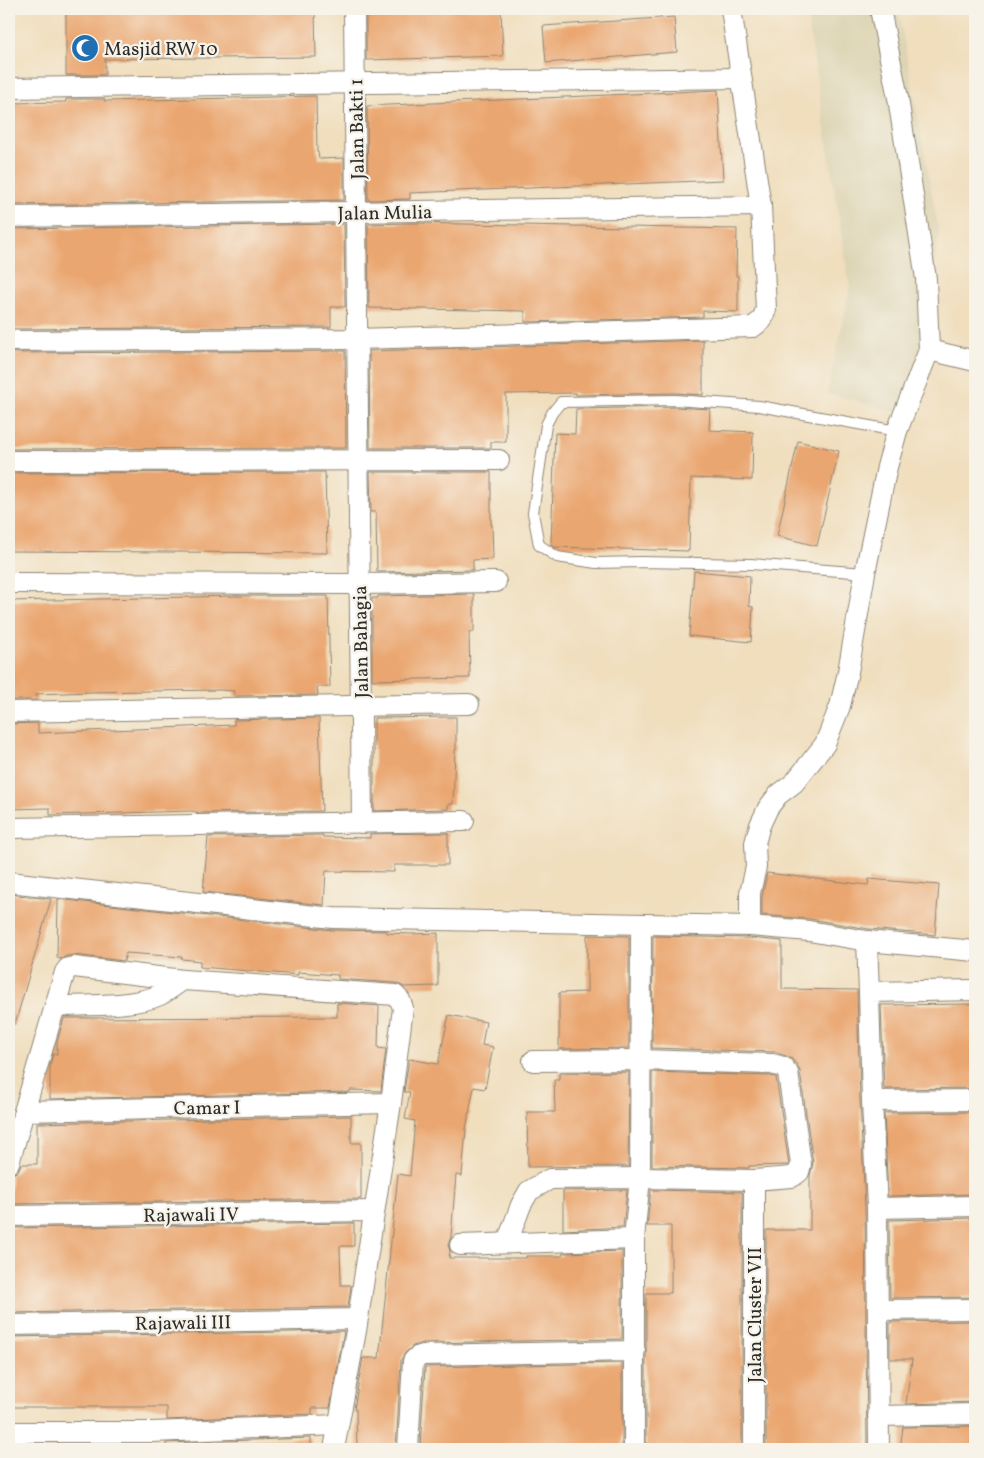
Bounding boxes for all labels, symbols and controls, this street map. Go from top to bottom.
mosque icon: Masjid RW 10 [70,33,100,63]
place label: Masjid RW 10 [104,37,218,63]
street label: Jalan Bakti 1 [344,78,372,180]
street label: Jalan Mulia [337,200,433,228]
street label: Jalan Bahagia [348,585,376,699]
street label: Camar I [173,1095,241,1123]
street label: Rajawali IV [143,1202,239,1230]
street label: Jalan Cluster VII [743,1247,769,1383]
street label: Rajawali III [135,1310,231,1338]

